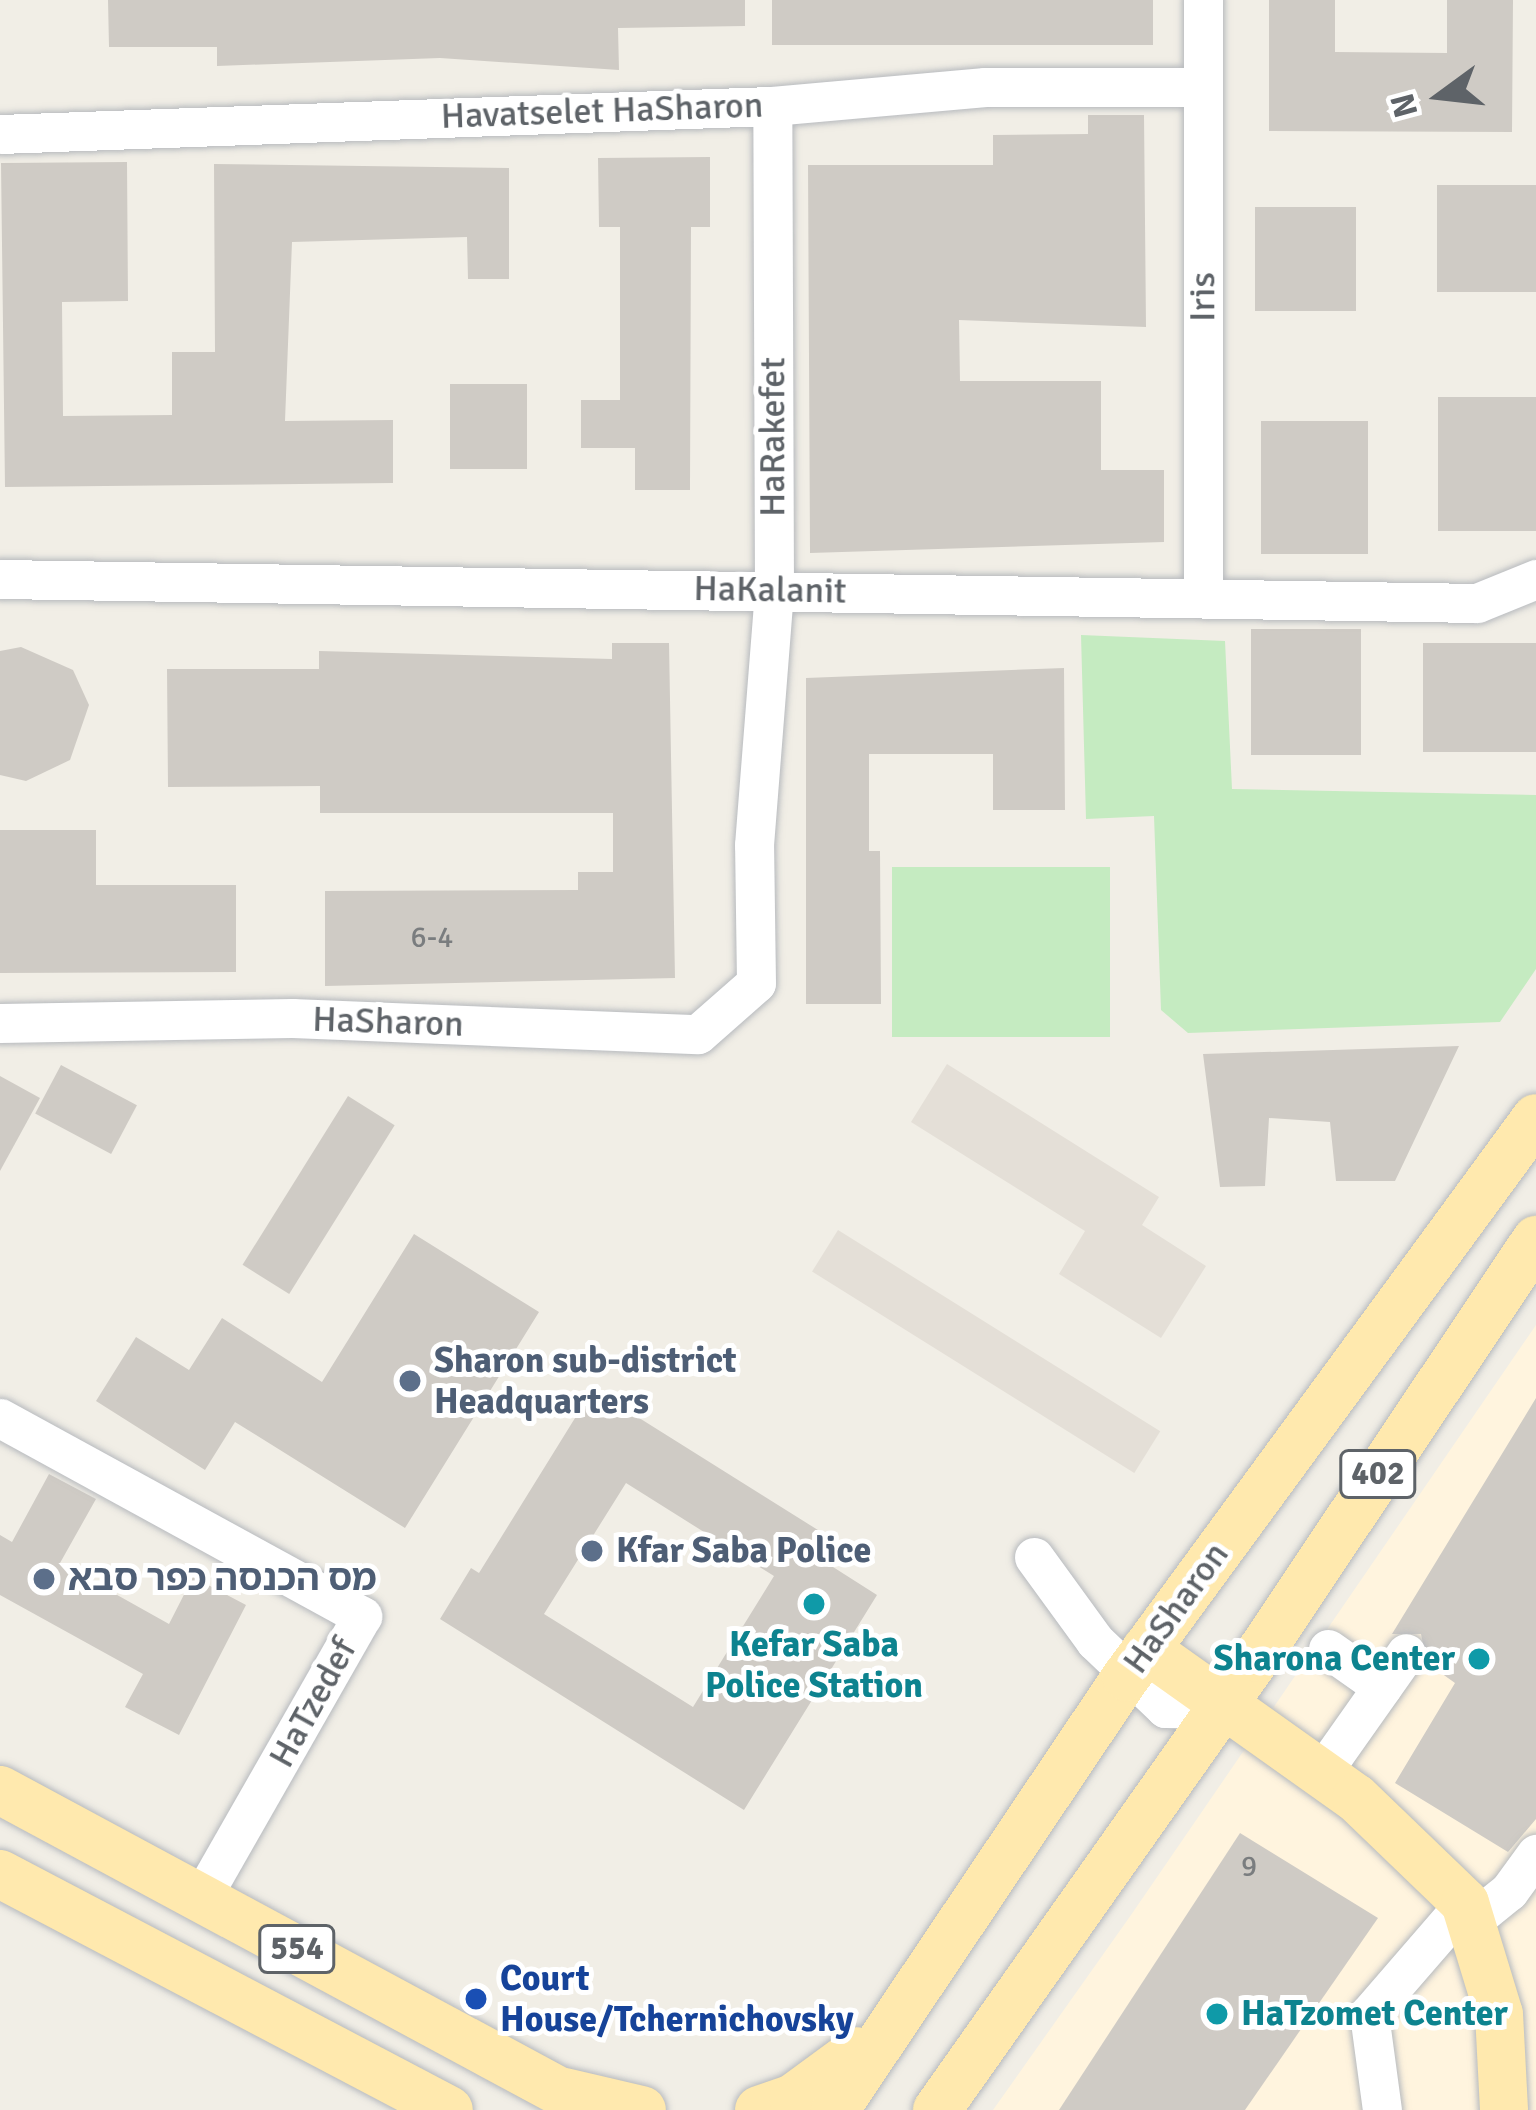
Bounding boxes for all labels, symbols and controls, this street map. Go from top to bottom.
north arrow [1380,36,1500,156]
street label: Havatselet HaSharon [440,84,764,138]
text: N [1382,89,1428,122]
street label: Iris [1181,272,1225,322]
street label: HaRakefet [751,357,795,517]
street label: HaKalanit [693,567,847,613]
house number: 6-4 [411,920,453,956]
street label: HaSharon [312,998,464,1046]
place label: Sharon sub-district Headquarters [434,1338,737,1423]
marker: Sharon sub-district Headquarters [397,1368,423,1394]
road number: 402 [1339,1447,1417,1501]
place label: Kfar Saba Police [616,1529,871,1573]
street label: HaSharon [1114,1534,1238,1682]
marker: Kfar Saba Police [579,1538,605,1564]
place label: מס הכנסה כפר סבא [68,1557,377,1601]
marker: מס הכנסה כפר סבא [31,1566,57,1592]
marker: Kefar Saba Police Station [801,1591,827,1617]
place label: Kefar Saba Police Station [705,1622,923,1707]
street label: HaTzedef [260,1631,366,1775]
place label: Sharona Center [1214,1637,1455,1681]
marker: Sharona Center [1466,1646,1492,1672]
house number: 9 [1241,1849,1257,1885]
road number: 554 [258,1922,336,1976]
place label: Court House/Tchernichovsky [500,1956,854,2041]
marker: Court House/Tchernichovsky [463,1986,489,2012]
place label: HaTzomet Center [1241,1992,1508,2036]
marker: HaTzomet Center [1204,2001,1230,2027]

